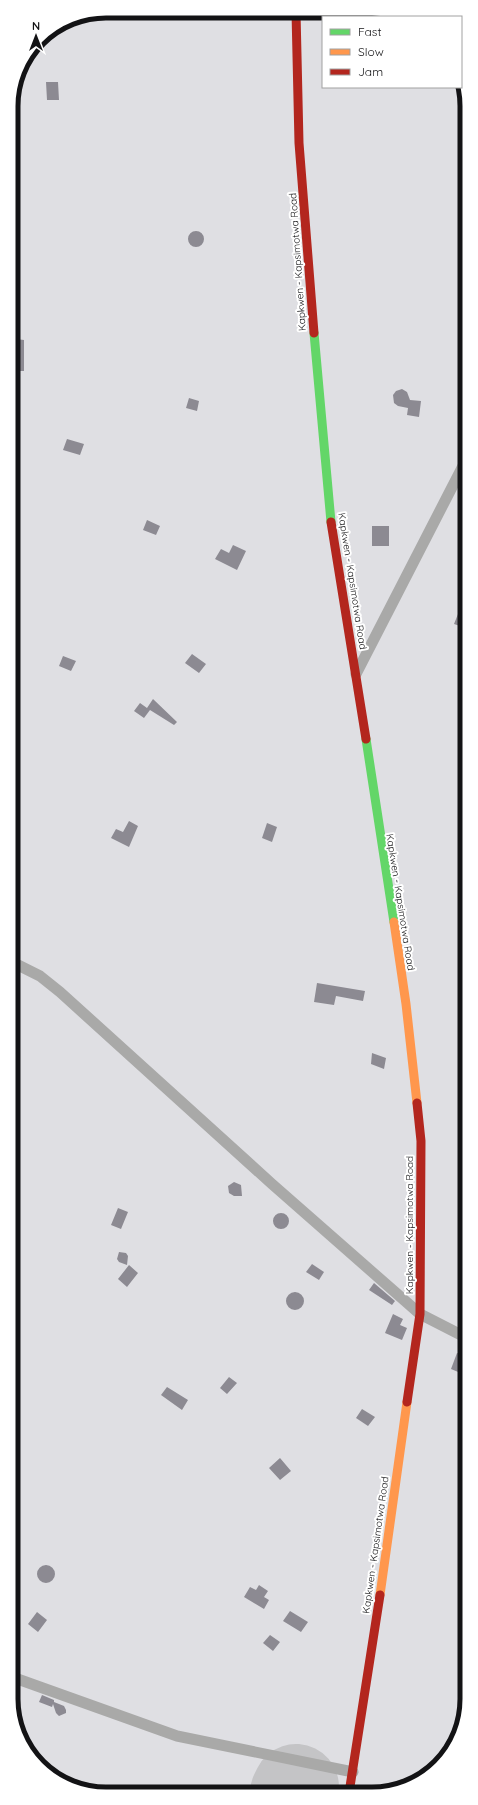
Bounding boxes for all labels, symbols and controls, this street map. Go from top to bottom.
north arrow [16,16,56,56]
legend [322,16,462,88]
text: N [32,19,40,33]
text: Fast [358,24,382,39]
text: Slow [358,44,384,59]
text: Jam [358,64,383,79]
street label: Kapkwen - Kapsimotwa Road [286,193,309,331]
street label: Kapkwen - Kapsimotwa Road [335,512,370,650]
street label: Kapkwen - Kapsimotwa Road [383,833,418,971]
street label: Kapkwen - Kapsimotwa Road [403,1156,416,1294]
street label: Kapkwen - Kapsimotwa Road [359,1476,392,1614]

